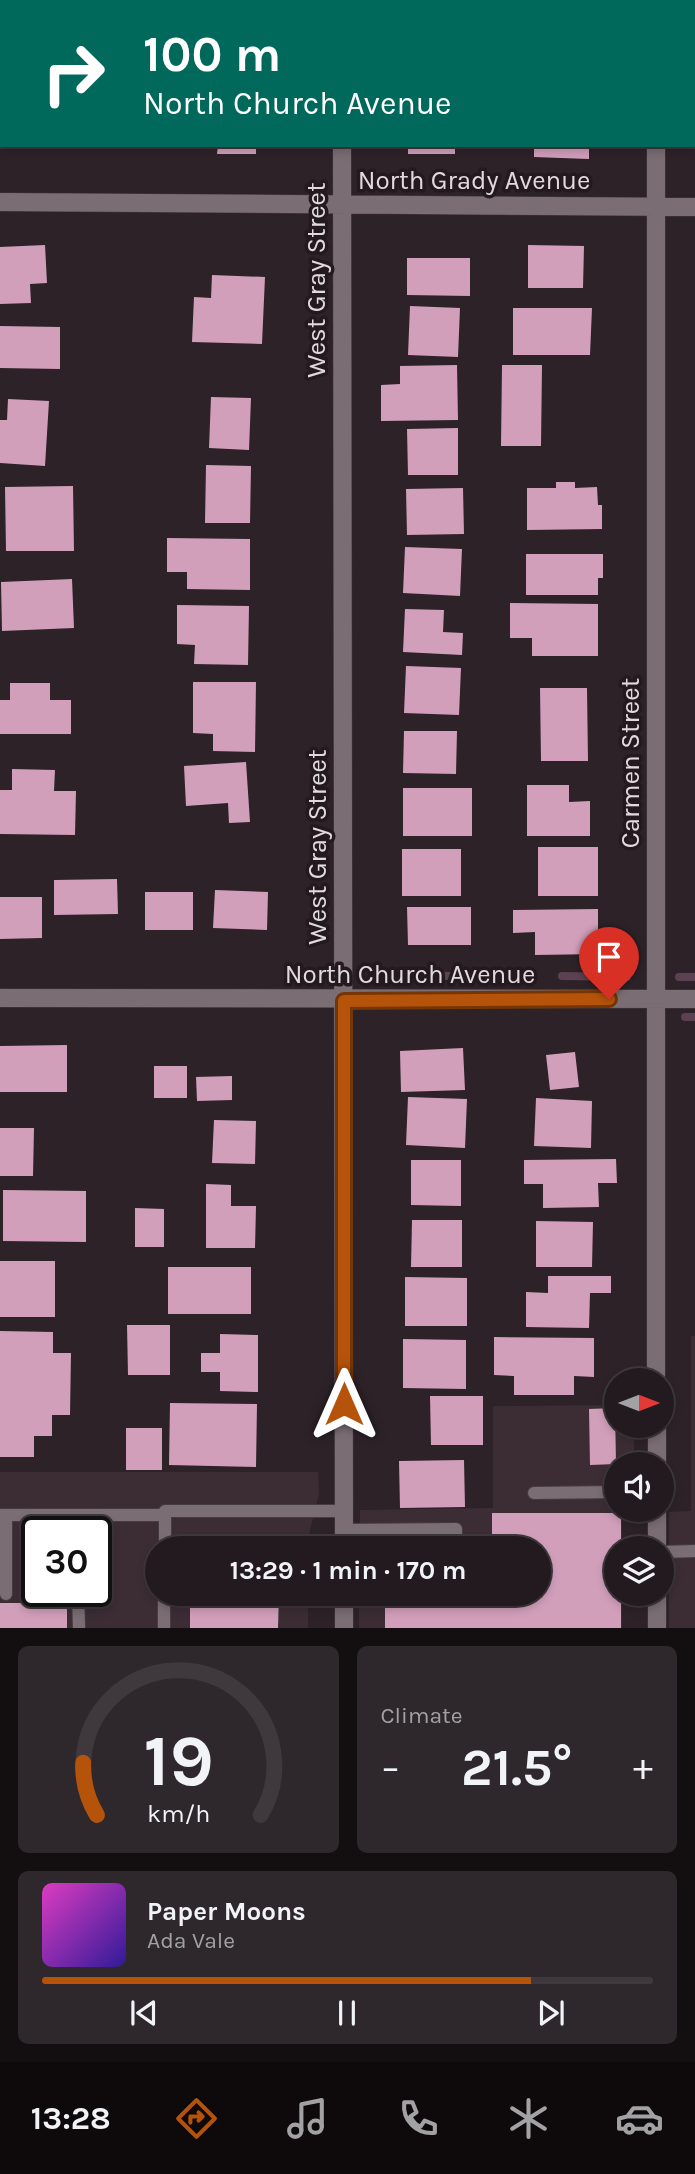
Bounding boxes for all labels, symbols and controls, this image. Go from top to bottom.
text: 100 m [143,26,281,83]
icon: right [28,28,119,119]
text: North Church Avenue [143,85,452,122]
street label: North Grady Avenue [358,165,590,196]
street label: West Gray Street [301,182,332,378]
street label: Carmen Street [615,677,646,848]
street label: West Gray Street [302,749,333,945]
pin [579,927,639,999]
icon: arrive [590,938,628,976]
street label: North Church Avenue [285,959,535,990]
position arrow [307,1367,381,1441]
north arrow [604,1368,674,1438]
map controls [604,1368,674,1606]
button: sound [604,1452,674,1522]
speed limit sign: 30 [21,1516,112,1607]
button: layers [604,1536,674,1606]
text: 13:29 · 1 min · 170 m [230,1555,466,1586]
text: Climate [381,1702,463,1729]
text: 19 [143,1719,213,1804]
text: 21.5° [461,1737,573,1798]
text: − [381,1745,400,1790]
text: + [633,1745,653,1790]
text: km/h [147,1799,210,1828]
text: Paper Moons [147,1896,306,1927]
text: Ada Vale [147,1927,235,1954]
icon: previous [125,1994,163,2032]
icon: pause [328,1994,366,2032]
icon: next [532,1994,570,2032]
icon: directions [172,2094,221,2143]
icon: music [283,2094,332,2143]
icon: phone [394,2094,443,2143]
icon: climate [504,2094,553,2143]
icon: car [615,2094,664,2143]
text: 13:28 [31,2100,111,2137]

